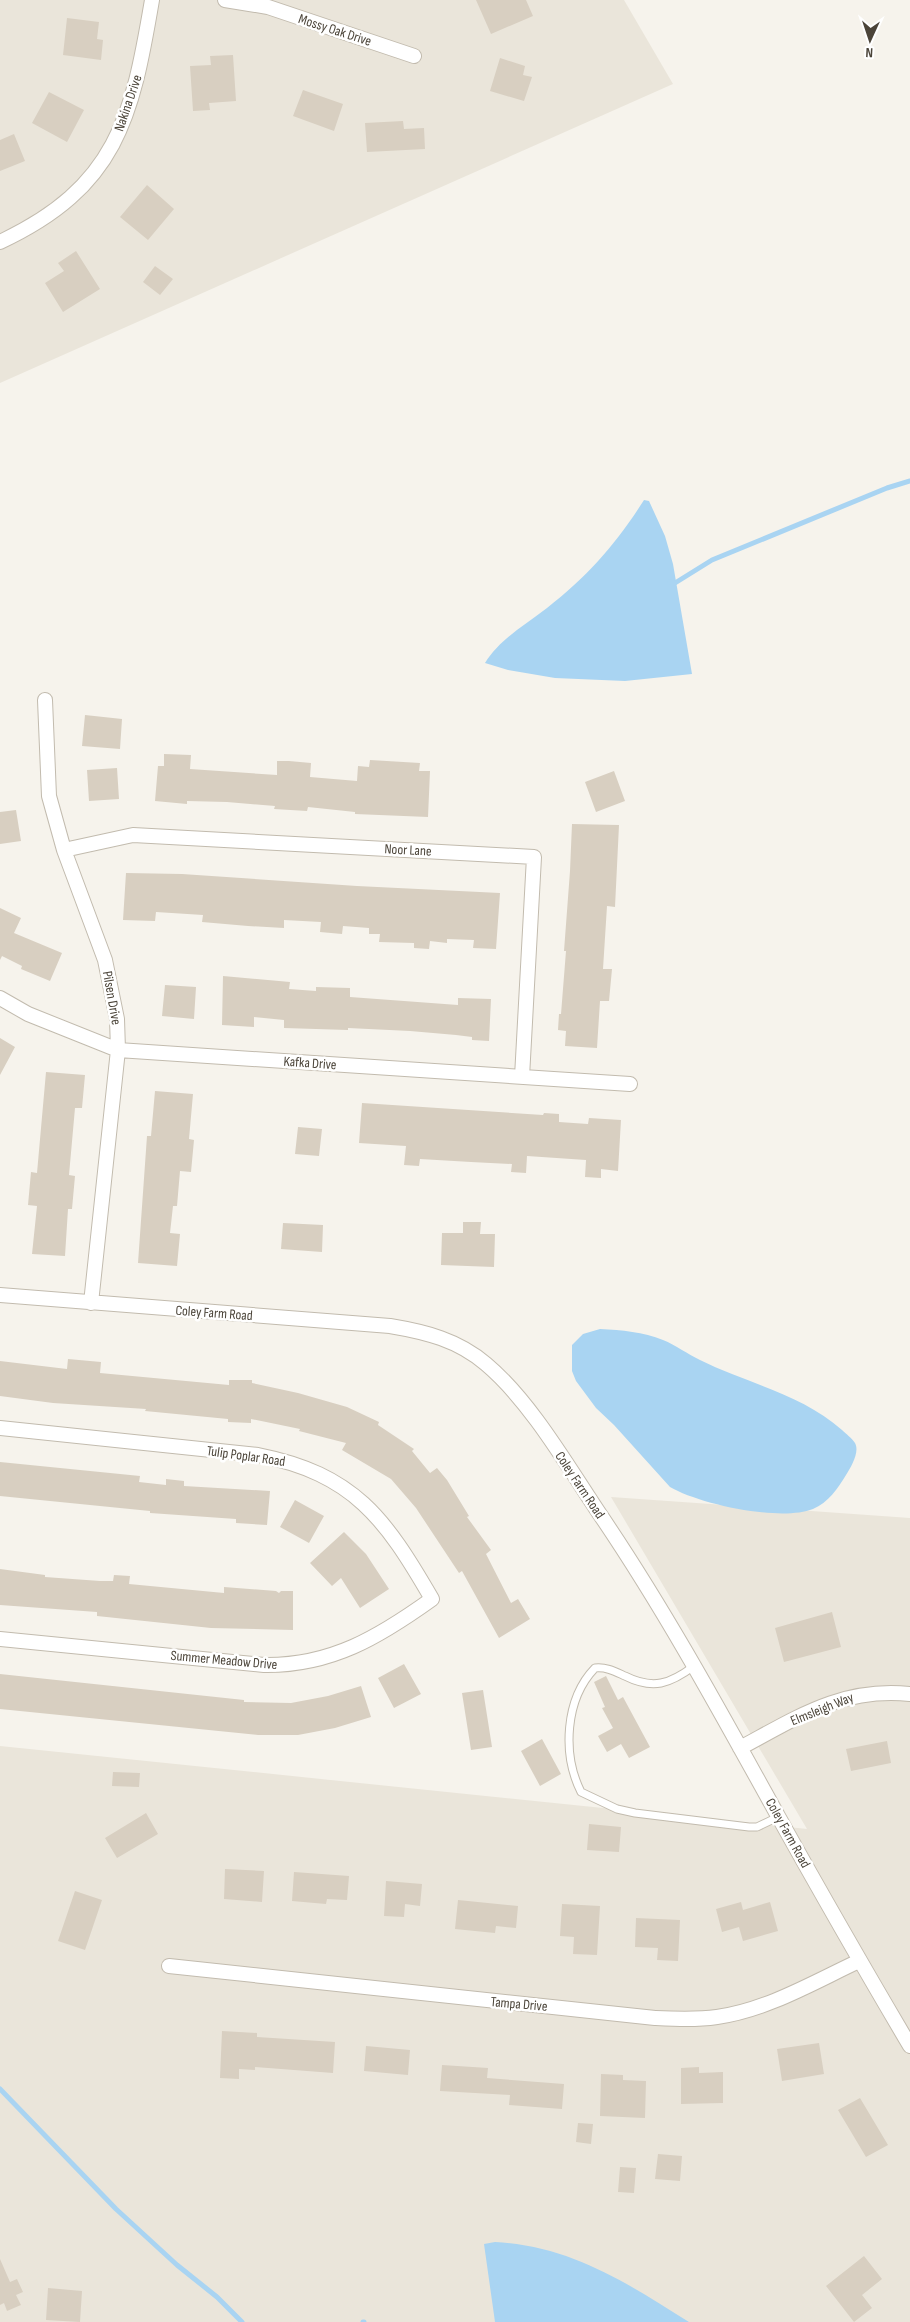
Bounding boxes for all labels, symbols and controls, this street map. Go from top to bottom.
street label: Mossy Oak Drive [296,10,374,50]
north arrow [845,15,895,65]
text: N [865,44,874,61]
street label: Nakina Drive [110,73,146,133]
street label: Noor Lane [384,840,432,860]
street label: Pilsen Drive [99,970,125,1026]
street label: Kafka Drive [283,1053,337,1073]
street label: Coley Farm Road [175,1302,253,1324]
street label: Tulip Poplar Road [206,1442,287,1470]
street label: Coley Farm Road [551,1448,609,1522]
street label: Summer Meadow Drive [170,1647,278,1673]
street label: Elmsleigh Way [788,1688,857,1729]
street label: Coley Farm Road [762,1795,814,1871]
street label: Tampa Drive [490,1993,548,2015]

